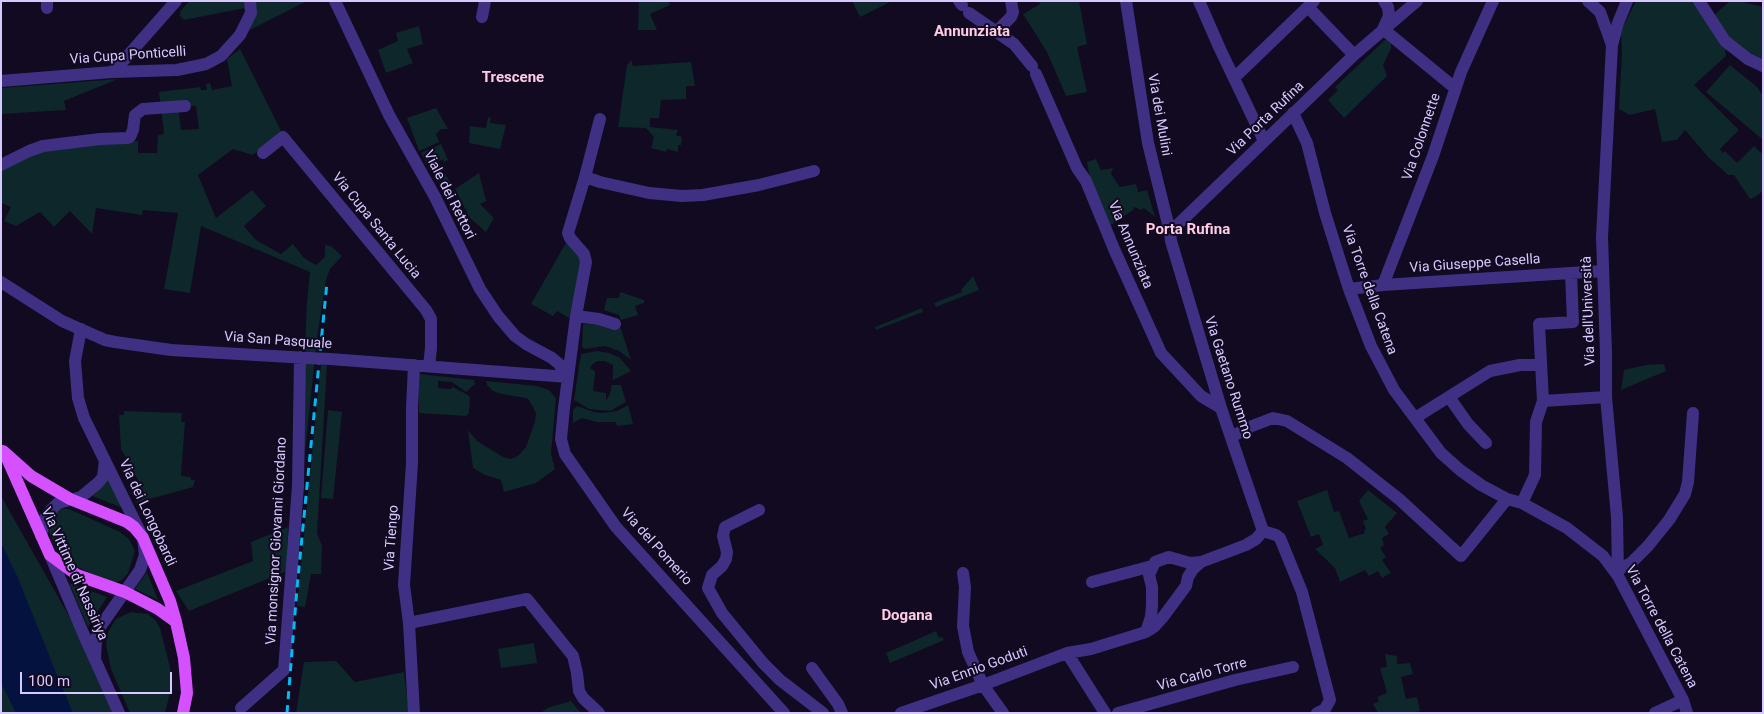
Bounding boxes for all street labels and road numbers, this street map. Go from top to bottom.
street label: Via Cupa Ponticelli [69,44,187,68]
street label: Via dei Mulini [1143,72,1175,158]
street label: Via Porta Rufina [1224,78,1308,160]
street label: Via Colonnette [1399,91,1445,183]
street label: Viale dei Rettori [419,148,479,242]
street label: Via Cupa Santa Lucia [328,169,424,283]
street label: Via Annunziata [1104,199,1156,291]
street label: Via Torre della Catena [1338,223,1400,357]
street label: Via Giuseppe Casella [1409,251,1541,277]
street label: Via dell'Università [1579,256,1599,366]
street label: Via Gaetano Rummo [1200,314,1256,442]
street label: Via San Pasquale [223,329,333,353]
street label: Via monsignor Giovanni Giordano [263,437,291,645]
street label: Via dei Longobardi [115,457,179,569]
street label: Via Tiengo [381,504,403,572]
street label: Via Vittime di Nassiriya [37,505,111,643]
street label: Via del Pomerio [617,505,695,589]
street label: Via Torre della Catena [1622,563,1700,691]
street label: Via Ennio Goduti [928,644,1030,694]
street label: Via Carlo Torre [1155,655,1249,695]

